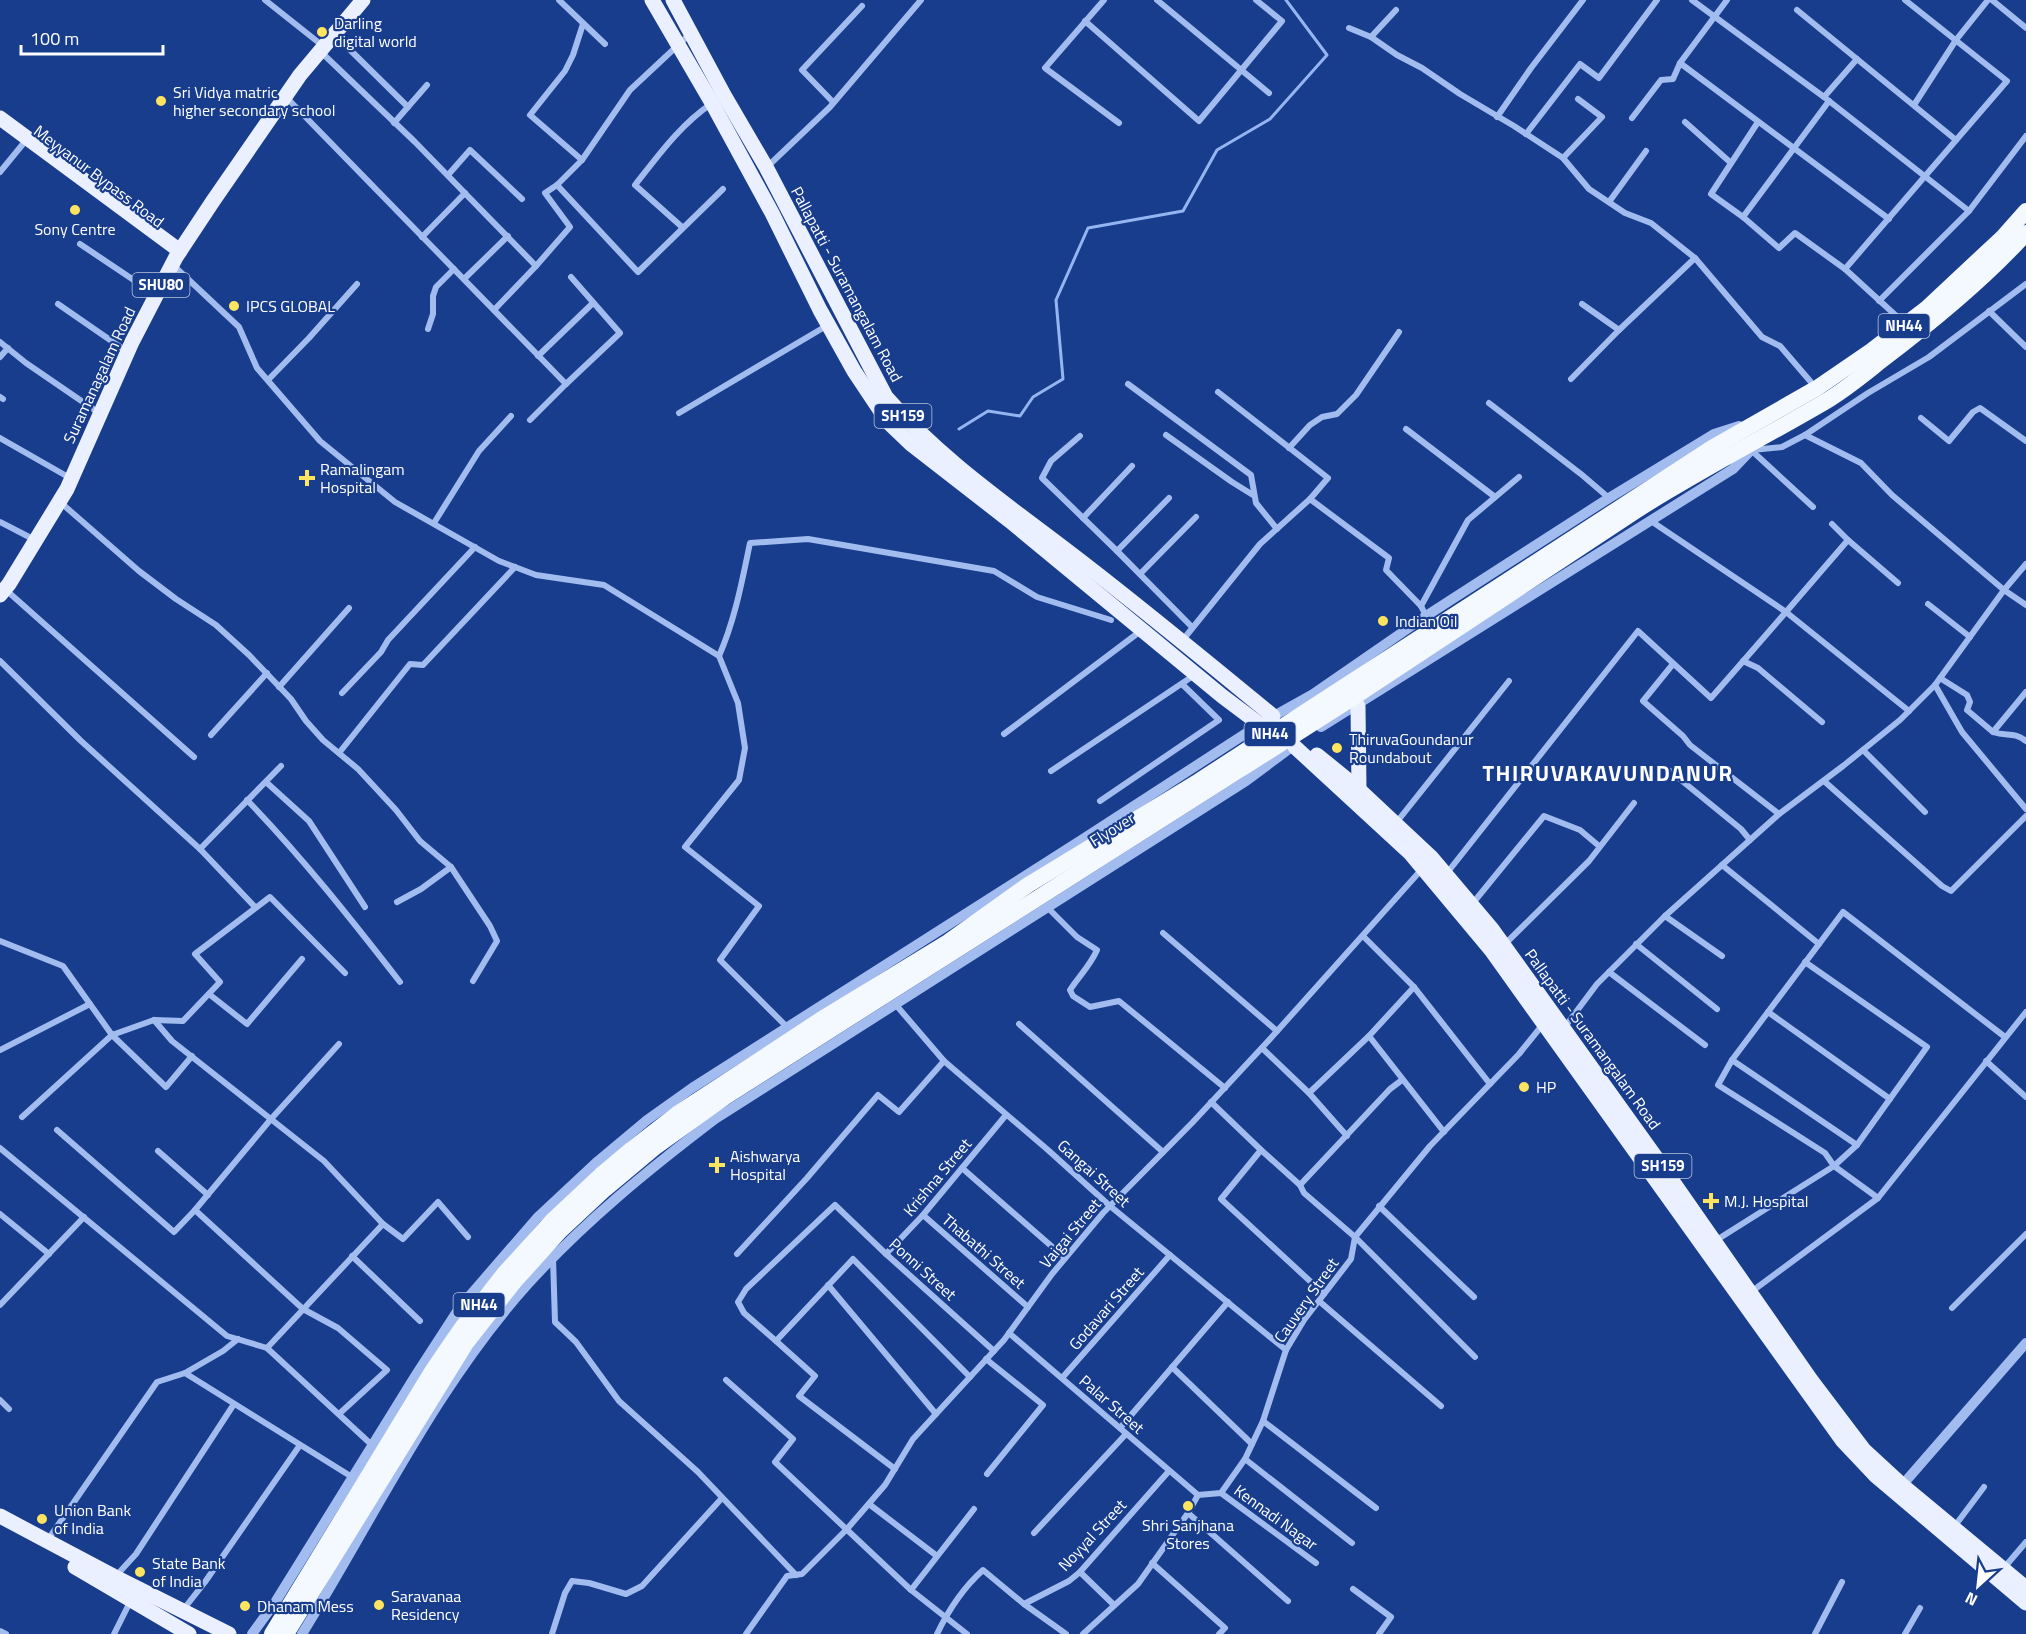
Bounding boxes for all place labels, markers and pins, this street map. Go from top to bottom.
place label: Darling digital world [334,11,417,53]
marker: Darling digital world [315,25,329,39]
place label: Sri Vidya matric higher secondary school [173,80,335,122]
marker: Sri Vidya matric higher secondary school [154,94,168,108]
marker: Sony Centre [68,203,82,217]
place label: Sony Centre [34,217,116,241]
place label: IPCS GLOBAL [246,294,335,318]
marker: IPCS GLOBAL [227,299,241,313]
place label: Ramalingam Hospital [320,457,405,499]
marker: Ramalingam Hospital [298,469,316,487]
place label: Indian Oil [1395,609,1457,633]
marker: Indian Oil [1376,614,1390,628]
place label: ThiruvaGoundanur Roundabout [1349,727,1474,769]
marker: ThiruvaGoundanur Roundabout [1330,741,1344,755]
place label: HP [1536,1075,1556,1099]
marker: HP [1517,1080,1531,1094]
place label: Aishwarya Hospital [730,1144,800,1186]
marker: Aishwarya Hospital [708,1156,726,1174]
place label: M.J. Hospital [1724,1189,1808,1213]
marker: M.J. Hospital [1702,1192,1720,1210]
place label: Union Bank of India [54,1498,131,1540]
marker: Shri Sanjhana Stores [1181,1499,1195,1513]
marker: Union Bank of India [35,1512,49,1526]
place label: Shri Sanjhana Stores [1142,1513,1234,1555]
place label: State Bank of India [152,1551,226,1593]
marker: State Bank of India [133,1565,147,1579]
place label: Saravanaa Residency [391,1584,461,1626]
place label: Dhanam Mess [257,1594,354,1618]
marker: Saravanaa Residency [372,1598,386,1612]
marker: Dhanam Mess [238,1599,252,1613]

